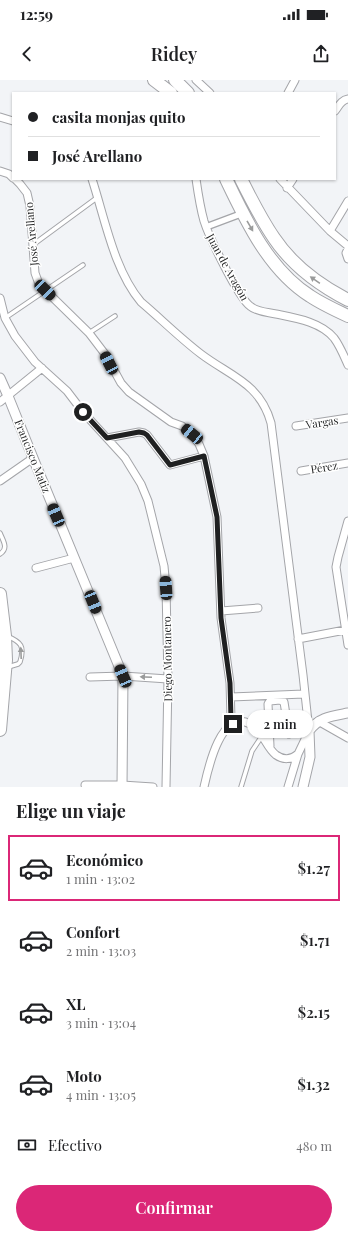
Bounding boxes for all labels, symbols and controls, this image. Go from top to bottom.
text: 12:59 [20,4,53,24]
text: Ridey [151,42,197,66]
icon: back [16,43,38,65]
icon: share [310,43,332,65]
text: casita monjas quito [52,107,186,127]
text: José Arellano [52,146,142,166]
street label: José Arellano [21,202,41,267]
one-way arrow [247,220,254,232]
street label: Juan de Aragón [203,230,253,304]
one-way arrow [310,276,320,284]
car [32,277,58,303]
car [98,350,120,376]
route start [74,403,92,421]
street label: Vargas [304,412,339,432]
street label: Francisco Matiz [11,417,55,495]
car [179,422,205,446]
street label: Pérez [309,457,339,477]
car [46,502,66,528]
car [159,576,173,600]
car [83,589,103,615]
street label: Diego Montanero [159,616,175,702]
one-way arrow [18,646,24,659]
car [113,663,133,689]
one-way arrow [140,674,152,681]
callout: 2 min [247,710,313,738]
route end [224,715,242,733]
text: 2 min [263,715,297,732]
text: Elige un viaje [16,799,126,823]
icon: car [18,850,54,886]
text: Económico [66,850,143,870]
text: $1.27 [298,858,330,878]
text: 1 min · 13:02 [66,870,135,887]
icon: car [18,922,54,958]
text: Confort [66,922,120,942]
text: $1.71 [300,930,330,950]
text: 2 min · 13:03 [66,942,136,959]
icon: car [18,994,54,1030]
text: XL [66,994,86,1014]
text: $2.15 [298,1002,330,1022]
text: 3 min · 13:04 [66,1014,136,1031]
icon: car [18,1066,54,1102]
text: Moto [66,1066,102,1086]
text: $1.32 [298,1074,330,1094]
text: 4 min · 13:05 [66,1086,136,1103]
icon: cash [16,1134,38,1156]
text: Efectivo [48,1135,102,1155]
text: 480 m [296,1137,332,1154]
button: Confirmar [16,1185,332,1231]

